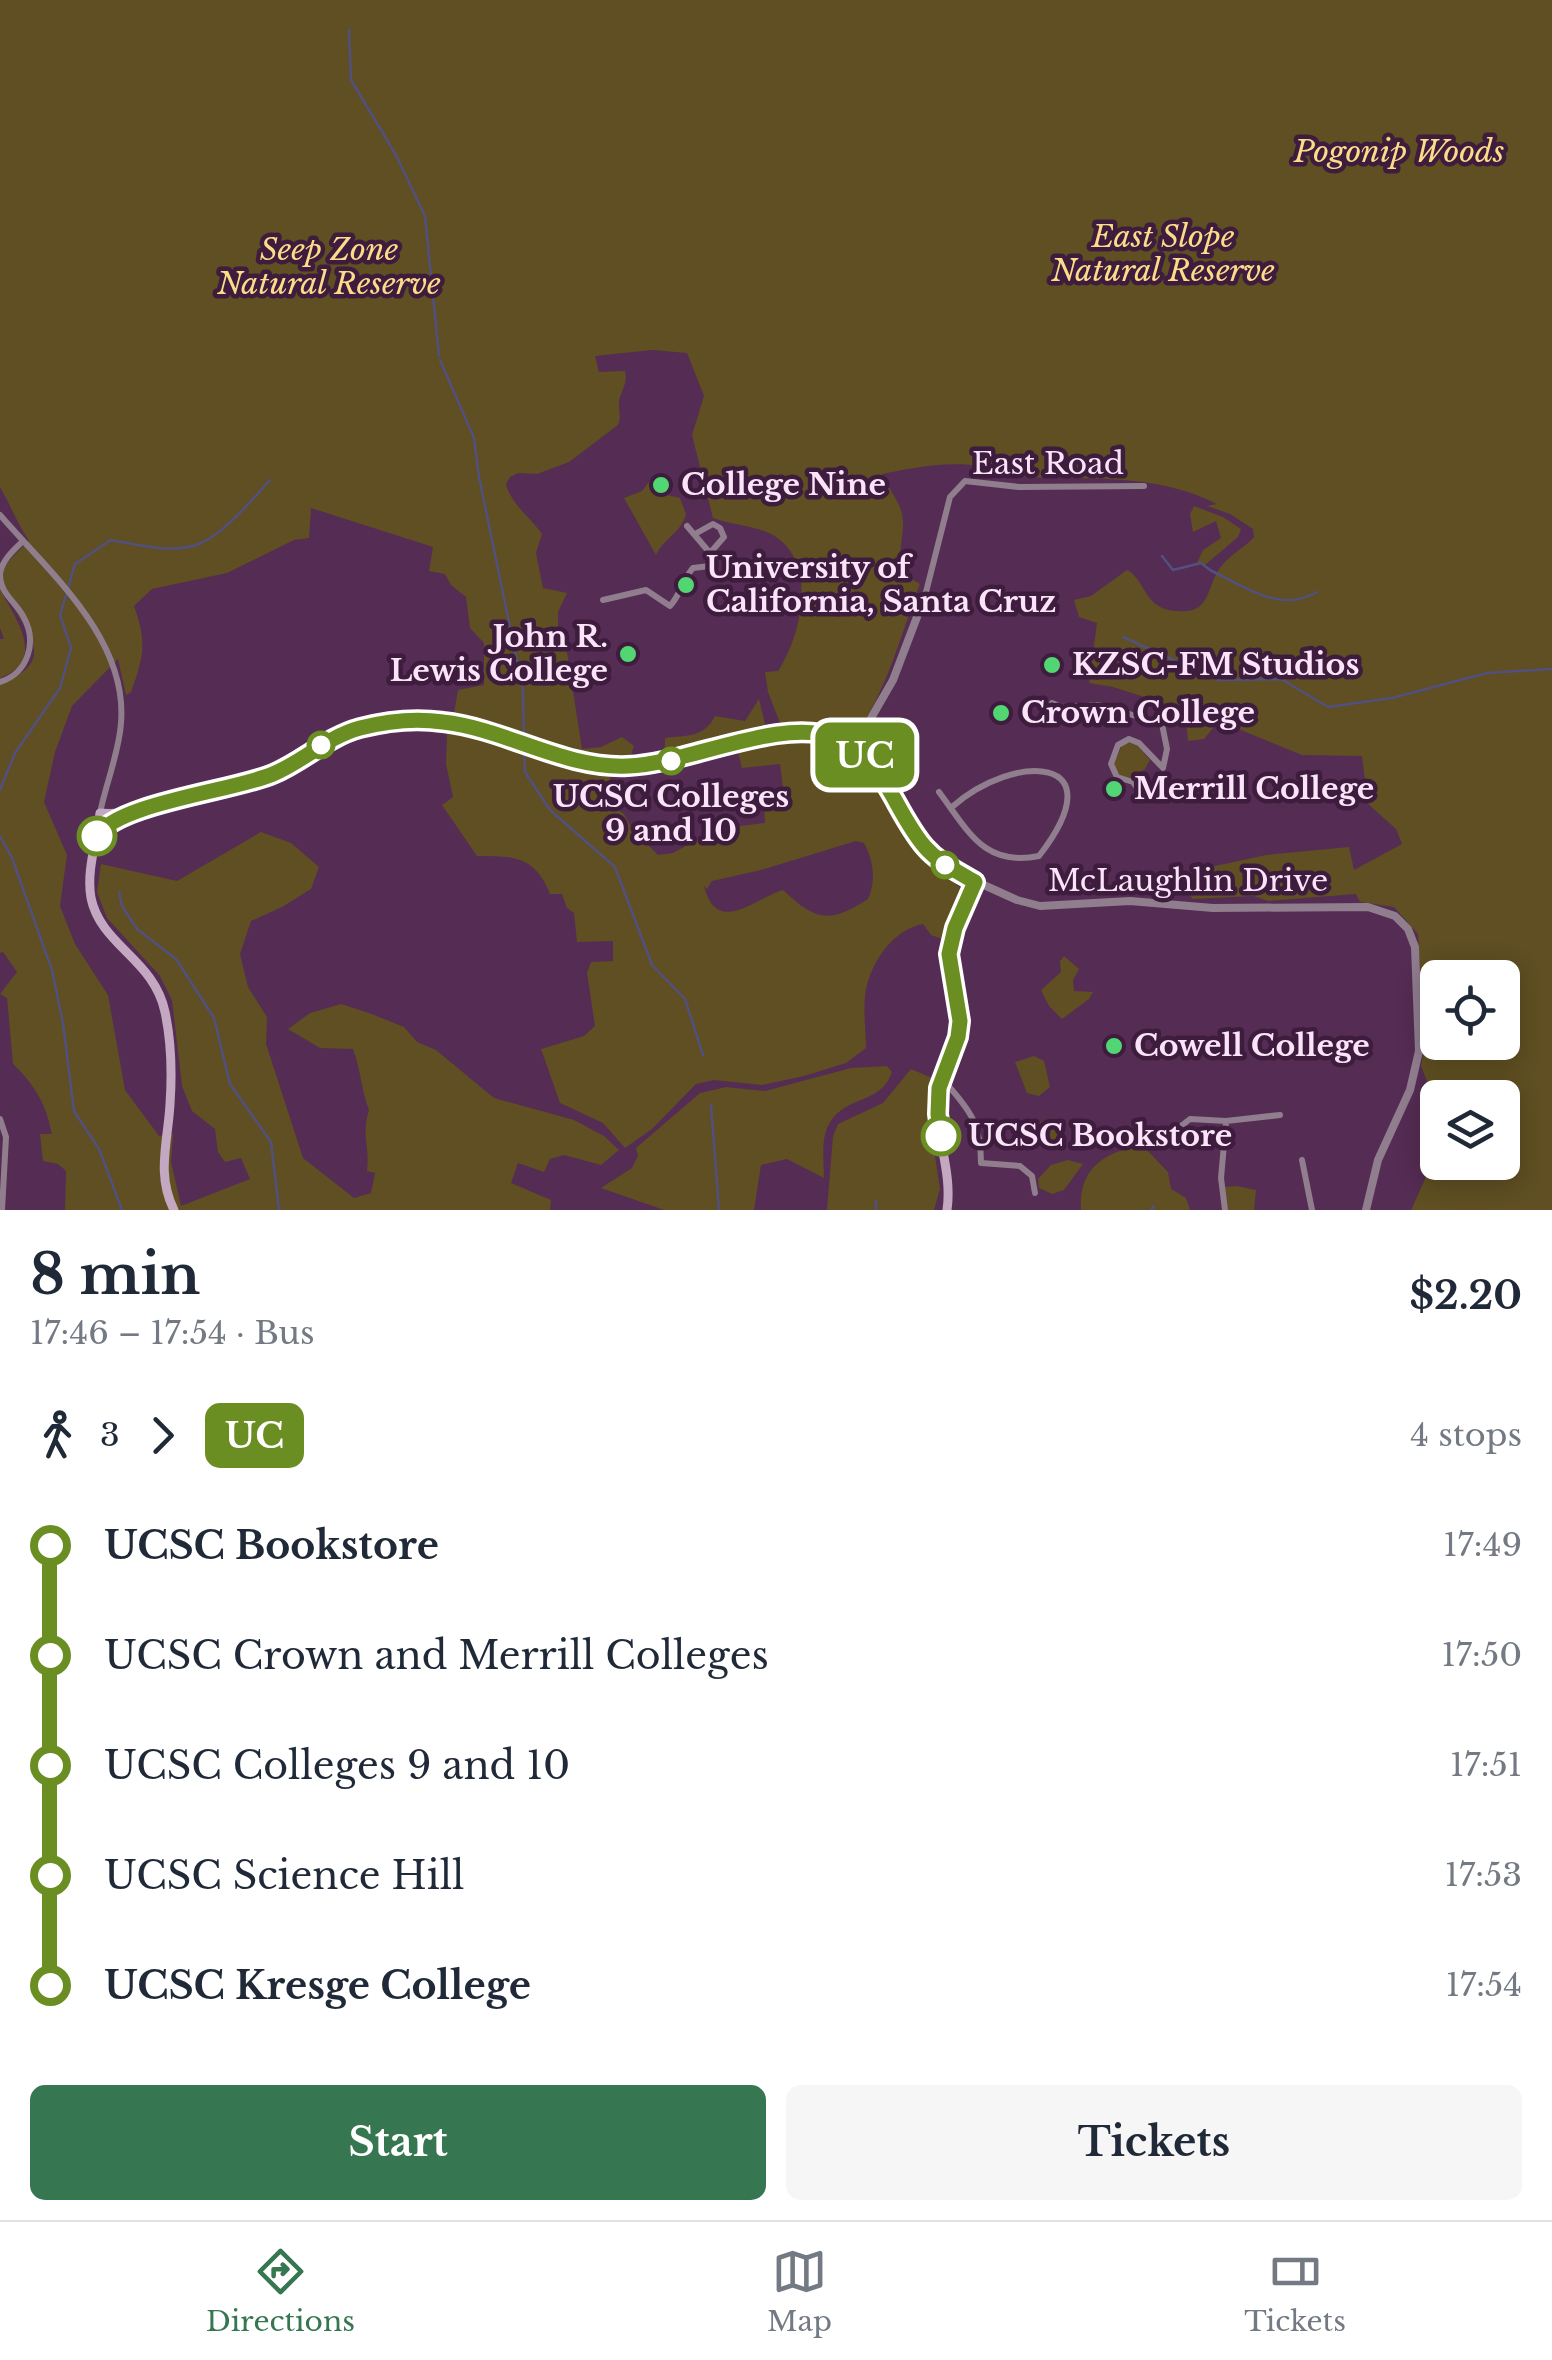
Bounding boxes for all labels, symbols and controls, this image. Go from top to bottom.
park label: Pogonip Woods [1293,133,1504,170]
park label: East Slope Natural Reserve [1050,218,1275,289]
park label: Seep Zone Natural Reserve [216,231,441,302]
street label: East Road [972,445,1124,482]
place label: College Nine [681,466,886,503]
marker: College Nine [650,474,672,496]
place label: University of California, Santa Cruz [706,549,1056,620]
marker: University of California, Santa Cruz [675,574,697,596]
place label: John R. Lewis College [390,618,608,689]
marker: John R. Lewis College [617,643,639,665]
place label: KZSC-FM Studios [1072,646,1359,683]
marker: KZSC-FM Studios [1041,654,1063,676]
place label: Crown College [1021,694,1255,731]
marker: Crown College [990,702,1012,724]
line badge: UC [820,722,910,788]
unlabelled marker [308,732,334,758]
text: UC [835,734,895,777]
marker: UCSC Colleges 9 and 10 [658,748,684,774]
place label: Merrill College [1134,770,1374,807]
place label: UCSC Colleges 9 and 10 [553,778,789,849]
marker: Merrill College [1103,778,1125,800]
unlabelled marker [78,817,116,855]
unlabelled marker [932,852,958,878]
street label: McLaughlin Drive [1048,862,1328,899]
map controls [1420,960,1520,1180]
button: locate [1420,960,1520,1060]
place label: Cowell College [1134,1027,1370,1064]
marker: Cowell College [1103,1035,1125,1057]
button: layers [1420,1080,1520,1180]
marker: UCSC Bookstore [922,1117,960,1155]
place label: UCSC Bookstore [968,1117,1232,1154]
text: 8 min [30,1241,200,1309]
text: $2.20 [1409,1272,1522,1319]
text: 17:46 – 17:54 · Bus [30,1313,314,1353]
icon: walk [30,1408,85,1463]
icon: forward [135,1408,190,1463]
text: UC [225,1414,284,1457]
text: 3 [100,1415,120,1455]
text: 4 stops [1410,1415,1522,1455]
text: UCSC Bookstore [104,1522,439,1569]
text: 17:49 [1443,1525,1522,1565]
text: UCSC Crown and Merrill Colleges [104,1632,769,1679]
text: 17:50 [1442,1635,1522,1675]
text: UCSC Colleges 9 and 10 [104,1742,570,1789]
text: 17:51 [1450,1745,1522,1785]
text: UCSC Science Hill [104,1852,464,1899]
text: 17:53 [1445,1855,1522,1895]
text: UCSC Kresge College [104,1962,531,2009]
text: 17:54 [1446,1965,1522,2005]
button: Start [30,2085,766,2200]
button: Tickets [786,2085,1522,2200]
tab: Directions [206,2244,355,2339]
tab: Map [767,2244,832,2339]
tab: Tickets [1244,2244,1346,2339]

